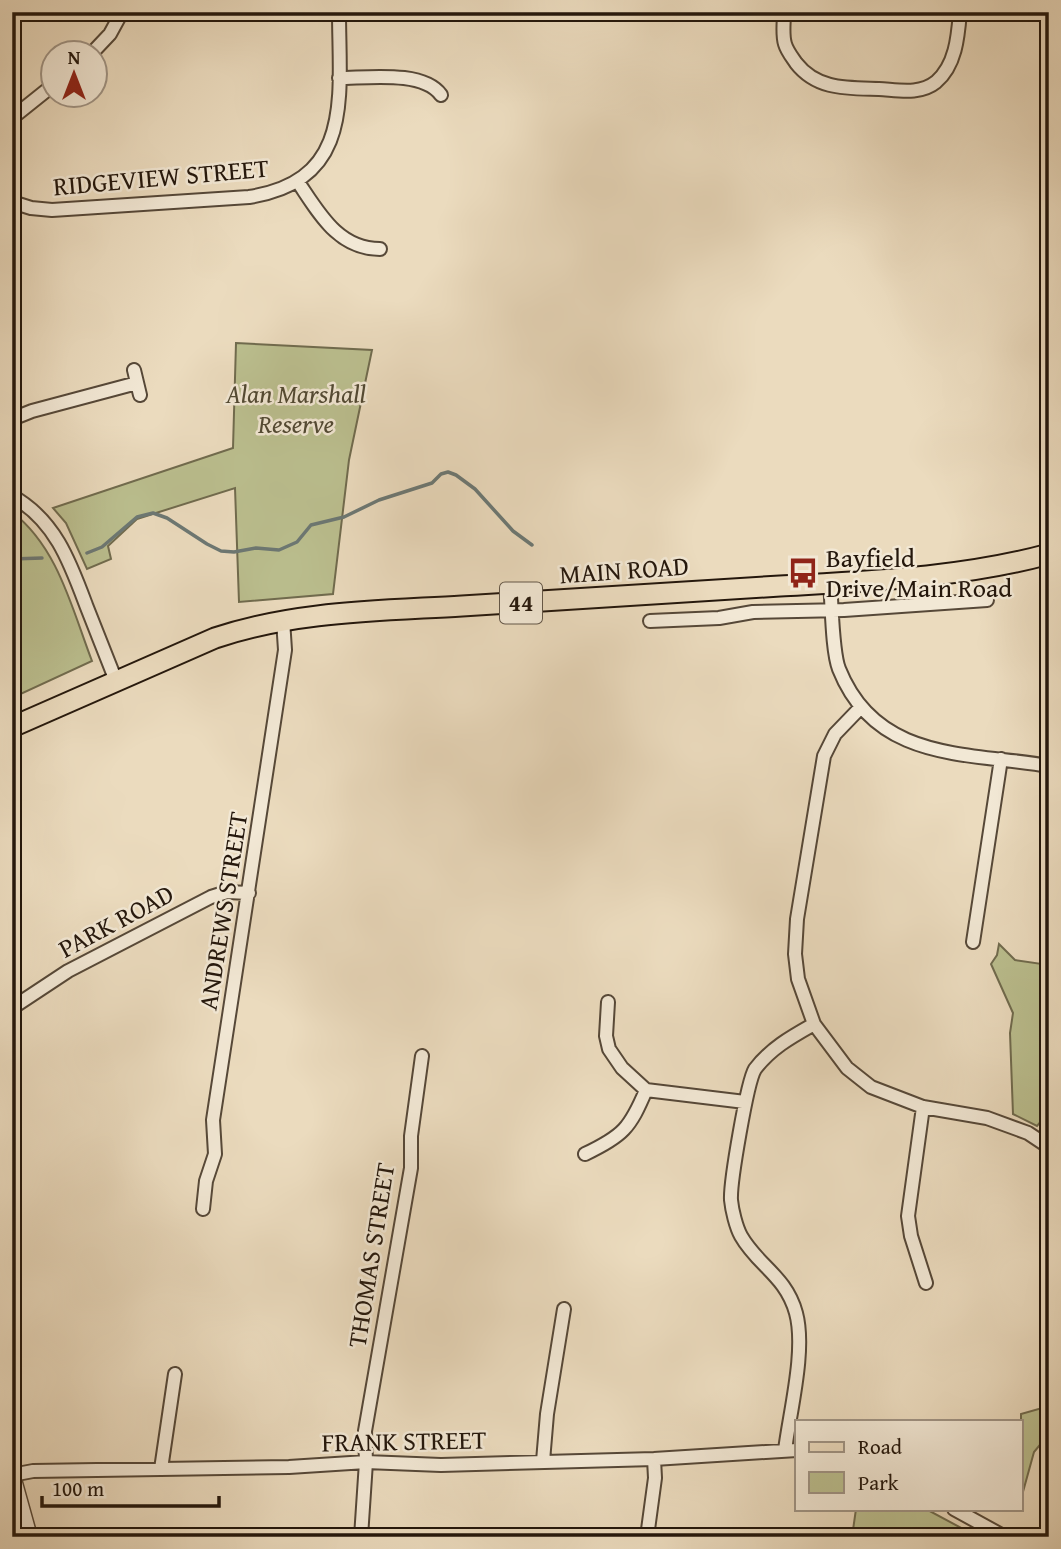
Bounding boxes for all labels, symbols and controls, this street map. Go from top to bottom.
north arrow [38,38,108,108]
text: N [68,43,81,71]
street label: RIDGEVIEW STREET [51,148,271,205]
park label: Alan Marshall Reserve [225,374,366,443]
place label: Bayfield Drive/Main Road [826,538,1012,607]
street label: MAIN ROAD [558,546,690,593]
bus stop icon: Bayfield Drive/Main Road [786,556,820,590]
road number: 44 [500,582,542,624]
street label: ANDREWS STREET [188,809,258,1013]
street label: PARK ROAD [51,874,180,967]
street label: THOMAS STREET [337,1159,404,1350]
street label: FRANK STREET [321,1420,487,1461]
legend [795,1420,1023,1510]
text: Road [858,1431,903,1462]
scale bar [42,1465,219,1509]
text: Park [858,1467,899,1498]
text: 100 m [52,1473,104,1504]

